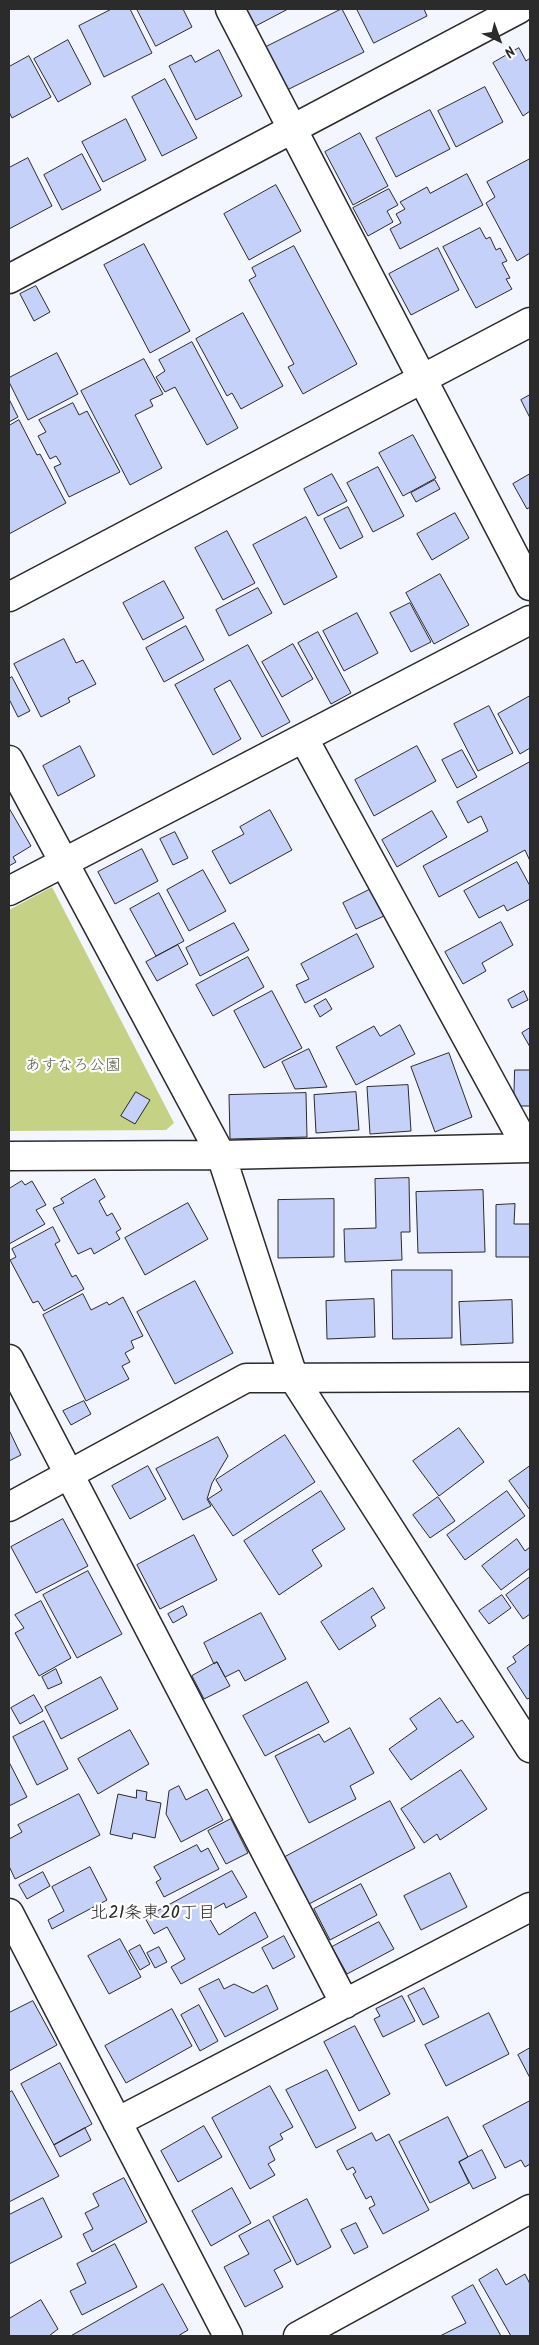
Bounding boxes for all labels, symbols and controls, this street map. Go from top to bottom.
north arrow [474,15,524,65]
text: N [498,40,520,62]
park label: あすなろ公園 [25,1057,121,1077]
district label: 北21条東20丁目 [90,1904,216,1926]

